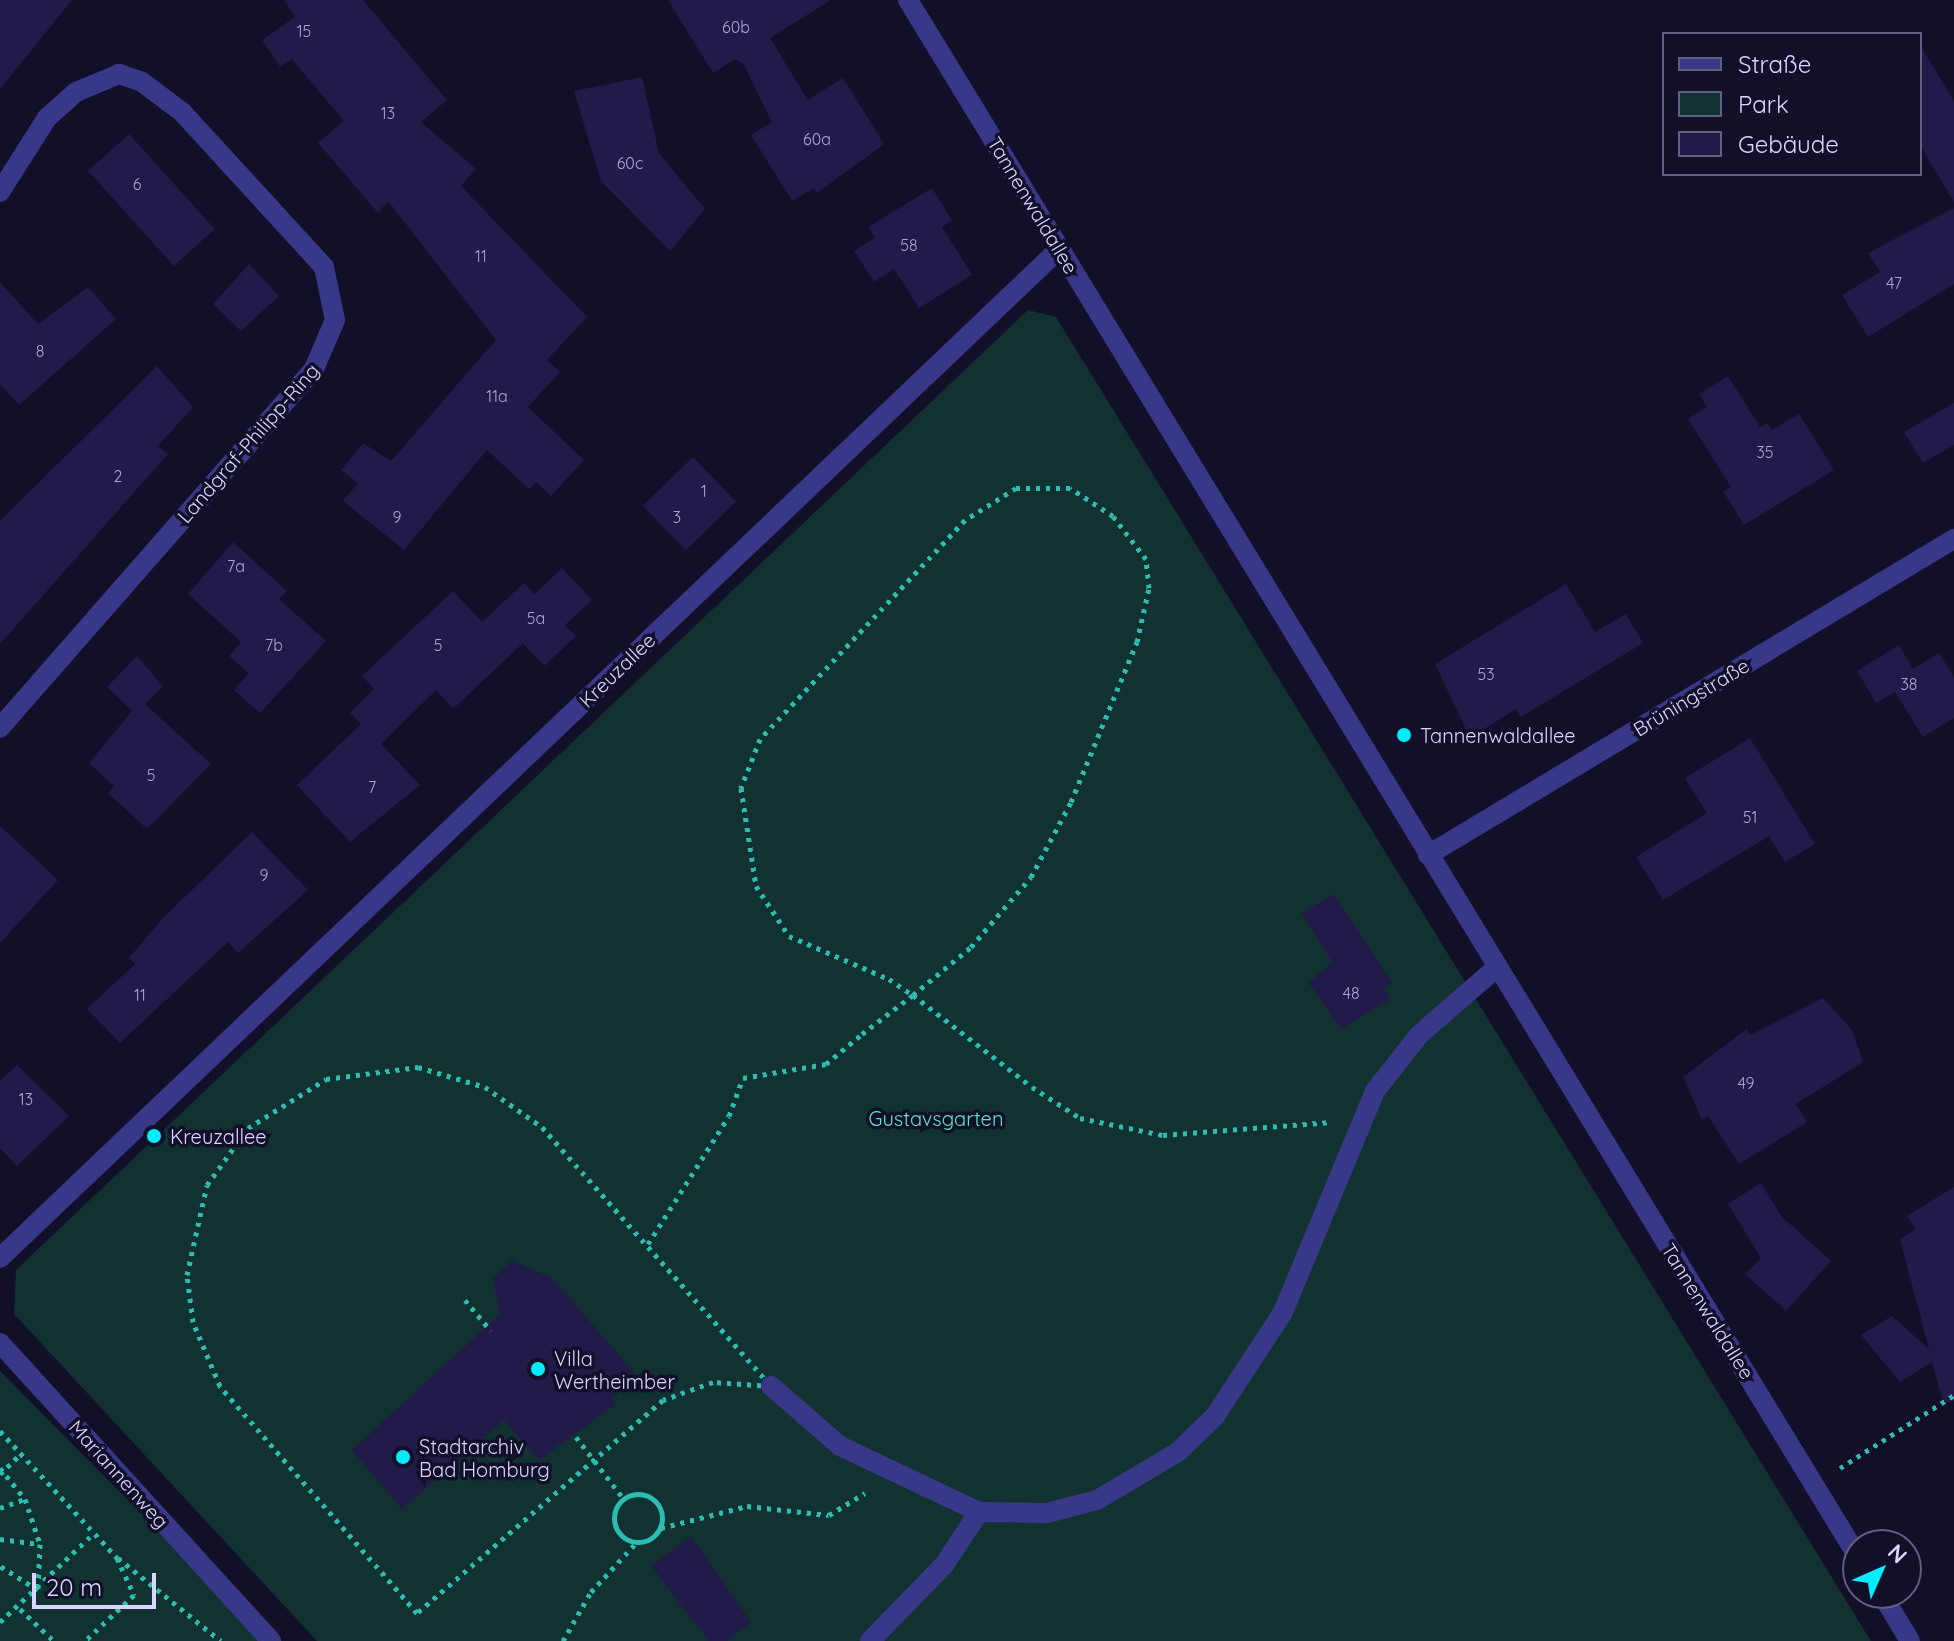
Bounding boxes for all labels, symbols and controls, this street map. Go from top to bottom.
house number: 60b [722,17,750,37]
house number: 15 [297,21,311,41]
legend [1662,32,1922,176]
text: Straße [1738,49,1811,79]
text: Park [1738,89,1789,119]
house number: 13 [381,103,395,123]
house number: 60a [803,129,831,149]
text: Gebäude [1738,129,1839,159]
street label: Tannenwaldallee [983,132,1083,278]
house number: 60c [617,153,643,173]
house number: 6 [133,174,141,194]
house number: 58 [900,235,918,255]
house number: 11 [475,246,487,266]
house number: 47 [1886,273,1902,293]
house number: 8 [36,341,44,361]
street label: Landgraf-Philipp-Ring [172,358,324,528]
house number: 11a [486,386,508,406]
house number: 35 [1756,442,1774,462]
house number: 2 [114,466,122,486]
house number: 1 [701,481,707,501]
house number: 9 [393,507,401,527]
house number: 3 [673,507,681,527]
house number: 7a [227,556,245,576]
house number: 5a [527,608,545,628]
street label: Kreuzallee [574,628,660,712]
house number: 7b [265,635,283,655]
house number: 5 [434,635,442,655]
street label: Brüningstraße [1629,653,1753,741]
house number: 53 [1477,664,1495,684]
house number: 38 [1900,674,1918,694]
place label: Tannenwaldallee [1420,723,1576,747]
marker: Tannenwaldallee [1395,726,1413,744]
house number: 5 [147,765,155,785]
house number: 7 [368,777,376,797]
house number: 51 [1743,807,1757,827]
house number: 9 [260,865,268,885]
house number: 48 [1342,983,1360,1003]
house number: 11 [134,985,146,1005]
house number: 49 [1737,1073,1755,1093]
house number: 13 [19,1089,33,1109]
park label: Gustavsgarten [869,1106,1003,1130]
place label: Kreuzallee [170,1124,267,1148]
marker: Kreuzallee [145,1127,163,1145]
street label: Tannenwaldallee [1657,1239,1759,1383]
place label: Villa Wertheimber [554,1346,675,1393]
marker: Villa Wertheimber [529,1360,547,1378]
street label: Mariannenweg [64,1415,174,1533]
place label: Stadtarchiv Bad Homburg [419,1434,550,1481]
marker: Stadtarchiv Bad Homburg [394,1448,412,1466]
north arrow [1842,1529,1922,1609]
text: N [1882,1538,1913,1569]
scale bar [36,1557,160,1607]
text: 20 m [46,1572,102,1602]

